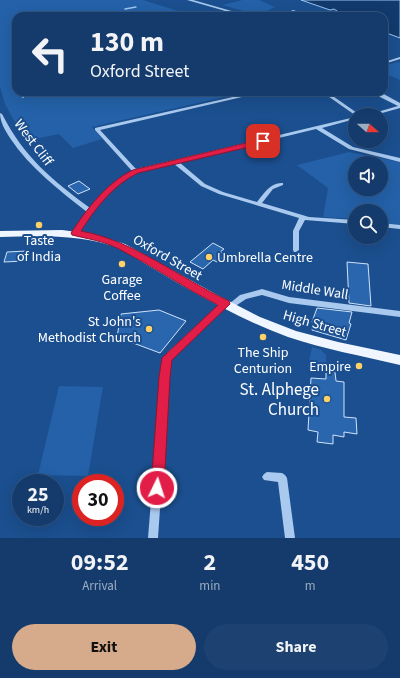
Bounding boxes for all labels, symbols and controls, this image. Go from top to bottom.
text: 130 m [90,22,164,62]
icon: left [24,28,76,80]
text: Oxford Street [90,59,189,84]
north arrow [348,108,388,148]
map controls [348,108,388,244]
street label: West Cliff [9,115,58,171]
pin [246,124,280,158]
icon: arrive [252,130,274,152]
button: sound [348,156,388,196]
button: search [348,204,388,244]
marker: Taste of India [34,220,44,230]
street label: Oxford Street [129,230,206,286]
place label: Taste of India [17,231,61,267]
place label: Umbrella Centre [217,248,313,268]
marker: Umbrella Centre [204,252,214,262]
marker: Garage Coffee [117,259,127,269]
place label: Garage Coffee [101,270,143,306]
street label: Middle Wall [280,275,350,305]
street label: High Street [281,305,349,343]
place label: St John's Methodist Church [38,312,141,348]
marker: St John's Methodist Church [144,324,154,334]
marker: The Ship Centurion [258,332,268,342]
place label: The Ship Centurion [234,343,292,379]
place label: Empire [309,357,351,377]
marker: Empire [354,361,364,371]
place label: St. Alphege Church [240,378,319,422]
marker: St. Alphege Church [322,394,332,404]
position arrow [136,467,178,509]
speed limit sign: 30 [72,474,124,526]
text: 25 [27,481,49,509]
text: km/h [27,503,49,517]
text: 09:52 [71,545,129,580]
text: 2 [204,545,216,580]
text: 450 [291,545,329,580]
text: Arrival [82,577,117,595]
text: min [199,577,220,595]
text: m [305,577,316,595]
button: Exit [12,624,196,670]
button: Share [204,624,388,670]

